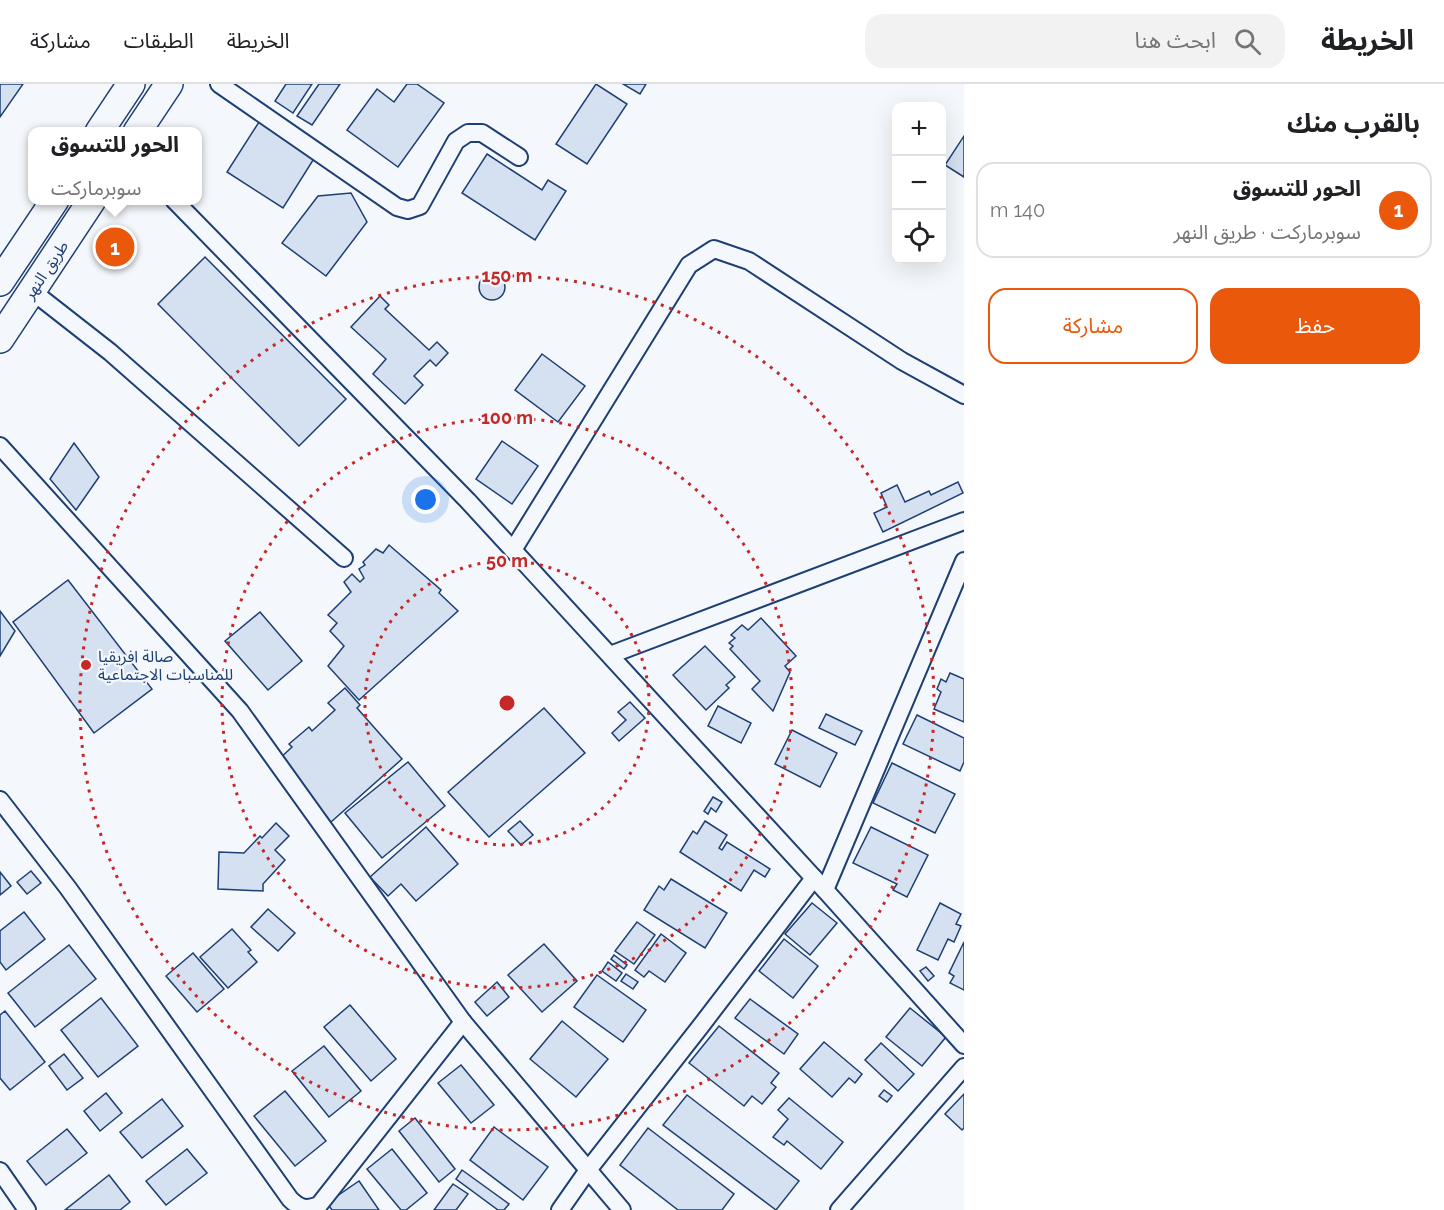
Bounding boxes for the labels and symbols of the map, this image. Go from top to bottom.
pin: 1 [96,224,134,270]
street label: طريق النهر [19,237,73,304]
text: 150 m [482,265,533,286]
text: 100 m [481,407,533,428]
your location [411,485,440,514]
text: 50 m [486,550,528,571]
place label: صالة افريقيا للمناسبات الاجتماعية [98,647,233,684]
marker: صالة افريقيا للمناسبات الاجتماعية [79,658,93,672]
centre of rings [497,693,517,713]

